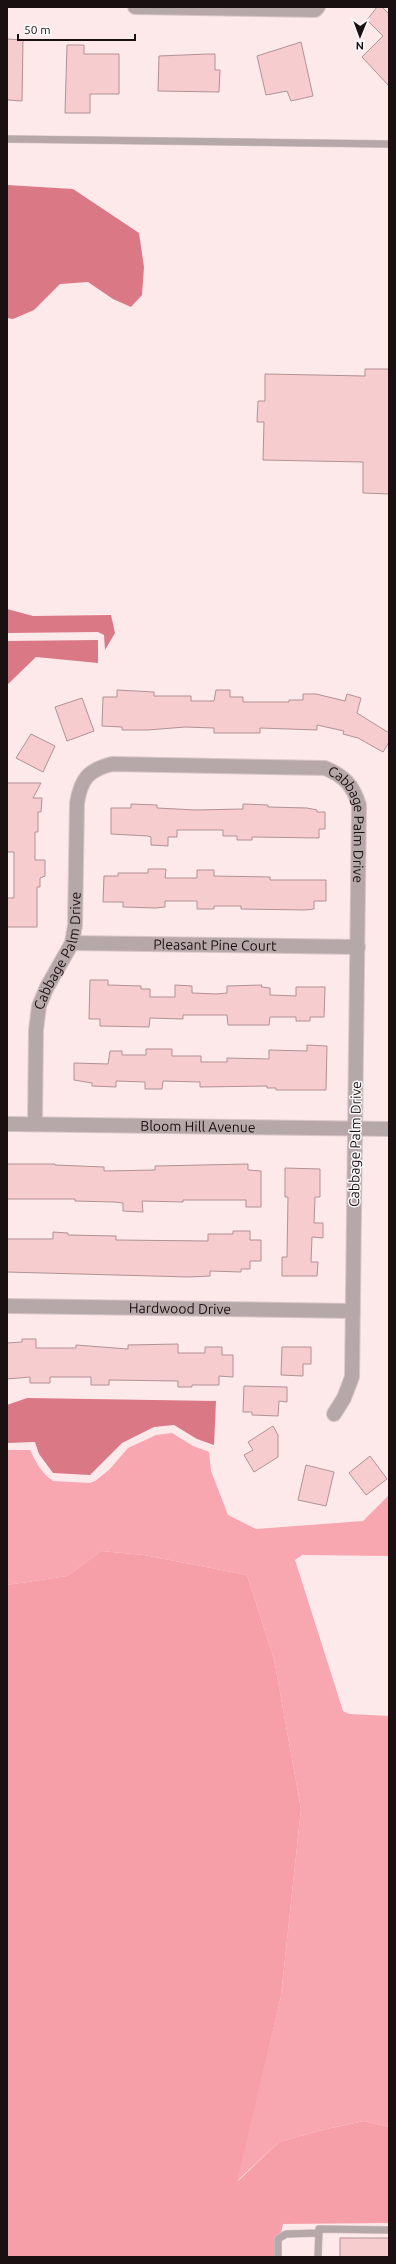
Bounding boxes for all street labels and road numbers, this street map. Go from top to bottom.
street label: Cabbage Palm Drive [325,763,367,883]
street label: Cabbage Palm Drive [30,892,84,1012]
street label: Pleasant Pine Court [153,936,277,954]
street label: Cabbage Palm Drive [346,1081,364,1207]
street label: Bloom Hill Avenue [140,1118,256,1135]
street label: Hardwood Drive [129,1300,231,1317]

